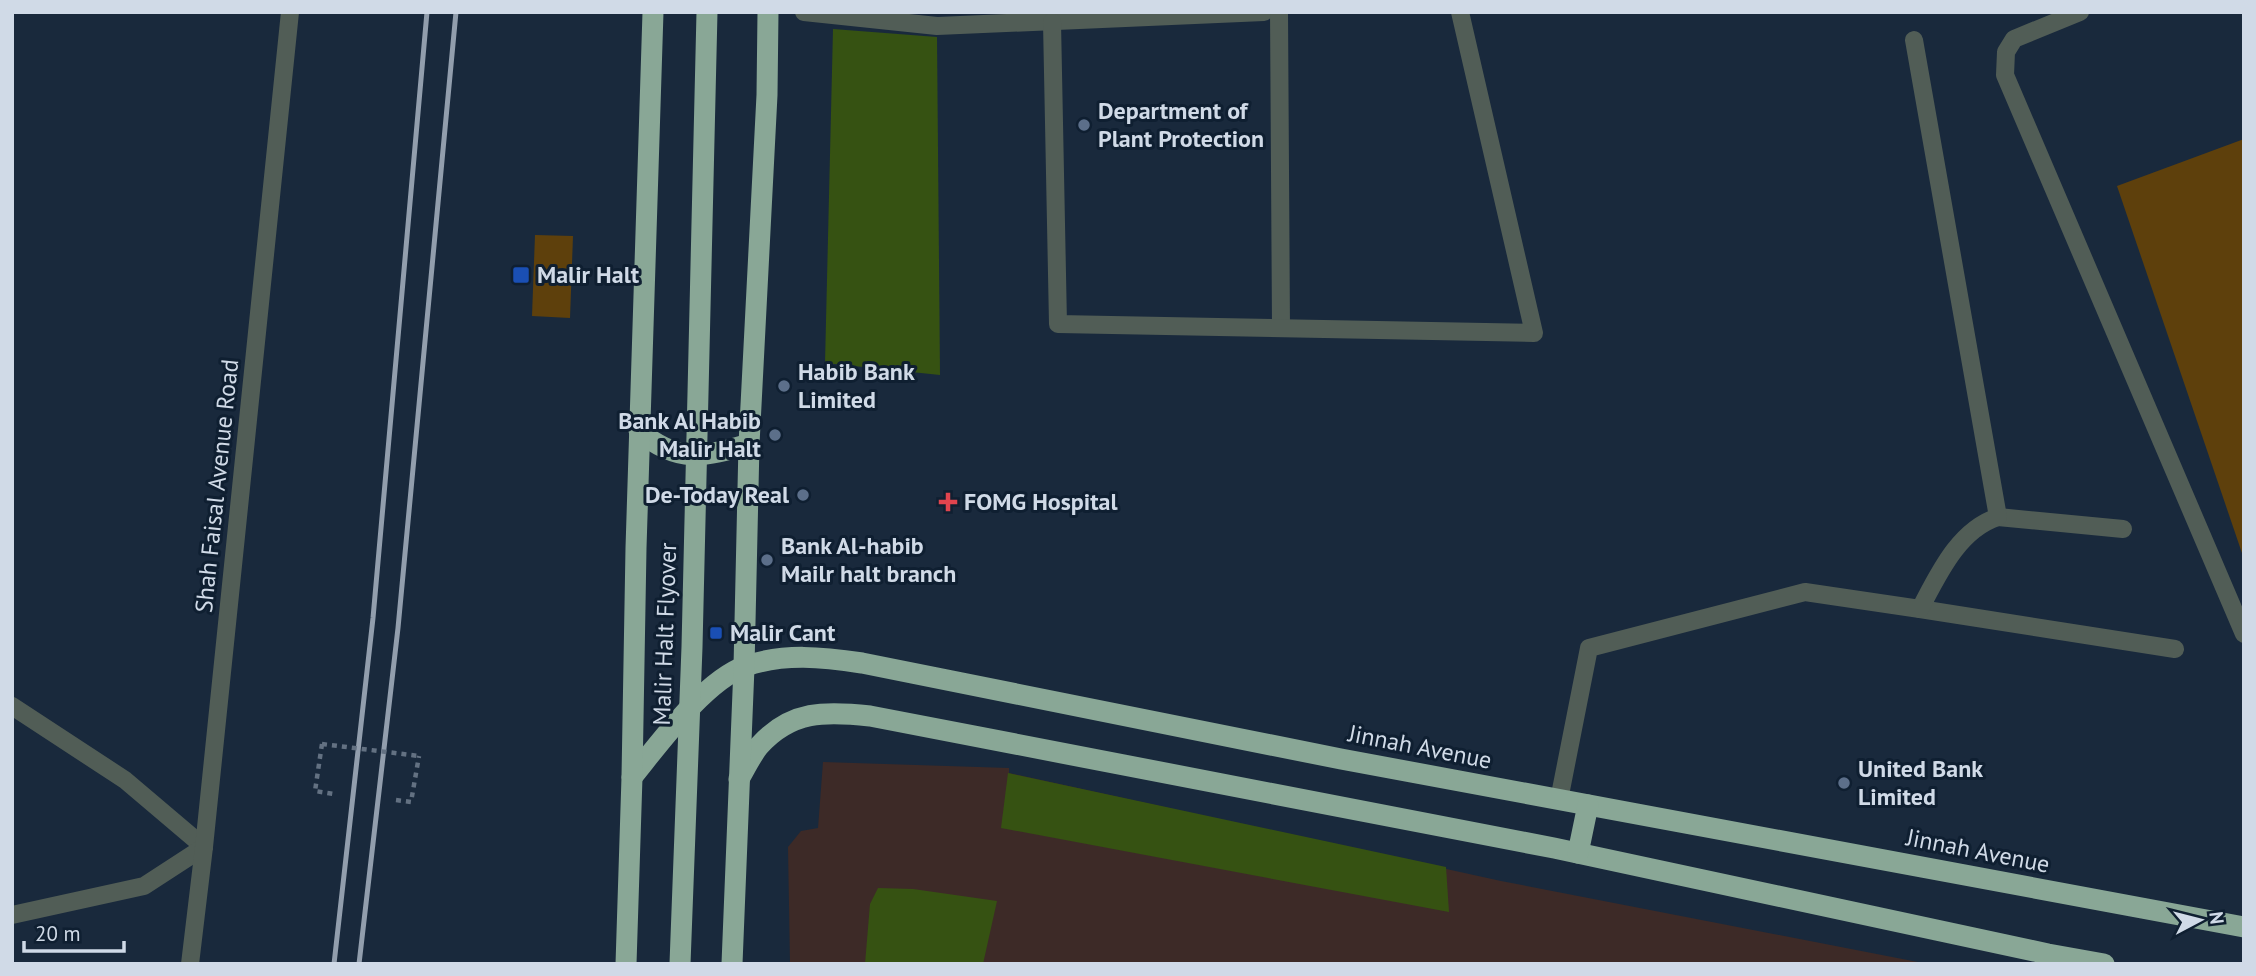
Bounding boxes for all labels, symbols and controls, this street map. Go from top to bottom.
place label: Department of Plant Protection [1098,95,1264,154]
marker: Department of Plant Protection [1076,117,1092,133]
place label: Malir Halt [537,259,640,290]
marker: Malir Halt [511,265,531,285]
place label: Habib Bank Limited [798,356,915,415]
street label: Shah Faisal Avenue Road [188,358,245,614]
marker: Habib Bank Limited [776,378,792,394]
place label: Bank Al Habib Malir Halt [618,405,762,464]
marker: Bank Al Habib Malir Halt [767,427,783,443]
place label: De-Today Real [645,479,790,510]
place label: FOMG Hospital [964,486,1118,517]
marker: De-Today Real [795,487,811,503]
marker: FOMG Hospital [938,492,958,512]
place label: Bank Al-habib Mailr halt branch [781,530,956,589]
street label: Malir Halt Flyover [646,542,683,726]
marker: Bank Al-habib Mailr halt branch [759,552,775,568]
place label: Malir Cant [730,617,836,648]
marker: Malir Cant [708,625,724,641]
street label: Jinnah Avenue [1345,717,1494,776]
place label: United Bank Limited [1858,753,1983,812]
marker: United Bank Limited [1836,775,1852,791]
street label: Jinnah Avenue [1903,821,2052,880]
north arrow [2165,885,2235,955]
scale bar [24,909,124,953]
text: N [2204,910,2230,926]
text: 20 m [35,920,81,947]

